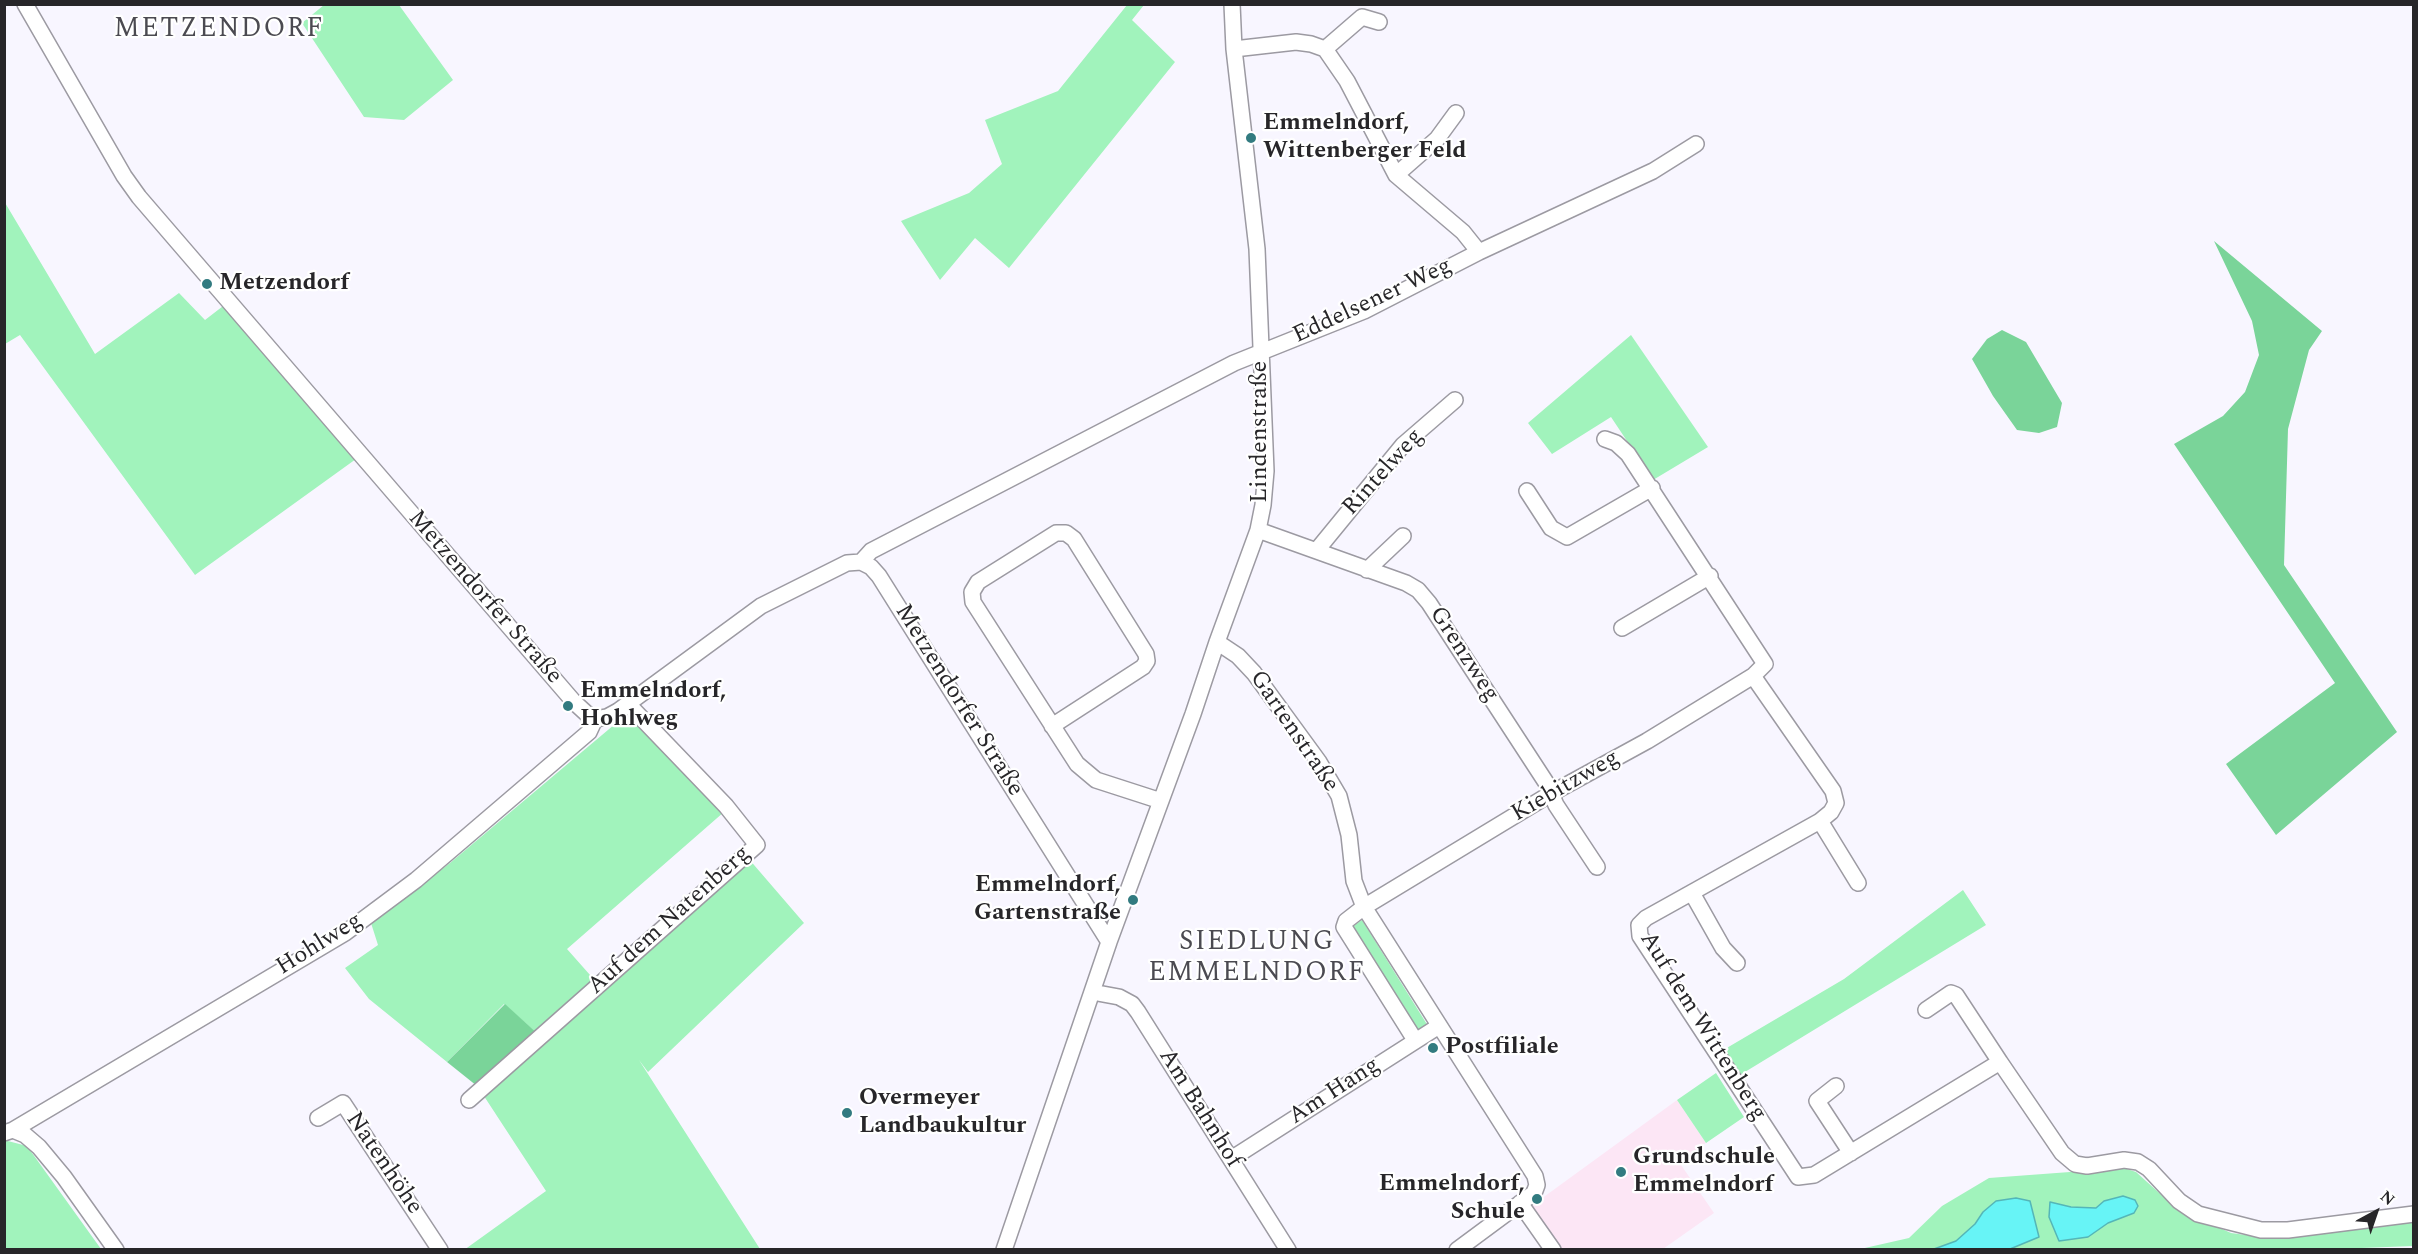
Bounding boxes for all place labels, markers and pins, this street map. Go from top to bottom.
place label: Emmelndorf, Wittenberger Feld [1263,110,1466,166]
marker: Emmelndorf, Wittenberger Feld [1244,131,1258,145]
place label: Metzendorf [219,270,349,298]
marker: Metzendorf [200,277,214,291]
place label: Emmelndorf, Hohlweg [580,678,726,734]
marker: Emmelndorf, Hohlweg [561,699,575,713]
place label: Emmelndorf, Gartenstraße [974,872,1121,928]
marker: Emmelndorf, Gartenstraße [1126,893,1140,907]
place label: Postfiliale [1445,1034,1559,1062]
marker: Postfiliale [1426,1041,1440,1055]
place label: Overmeyer Landbaukultur [859,1085,1026,1141]
marker: Overmeyer Landbaukultur [840,1106,854,1120]
place label: Grundschule Emmelndorf [1633,1144,1775,1200]
marker: Grundschule Emmelndorf [1614,1165,1628,1179]
place label: Emmelndorf, Schule [1379,1171,1525,1227]
marker: Emmelndorf, Schule [1530,1192,1544,1206]

